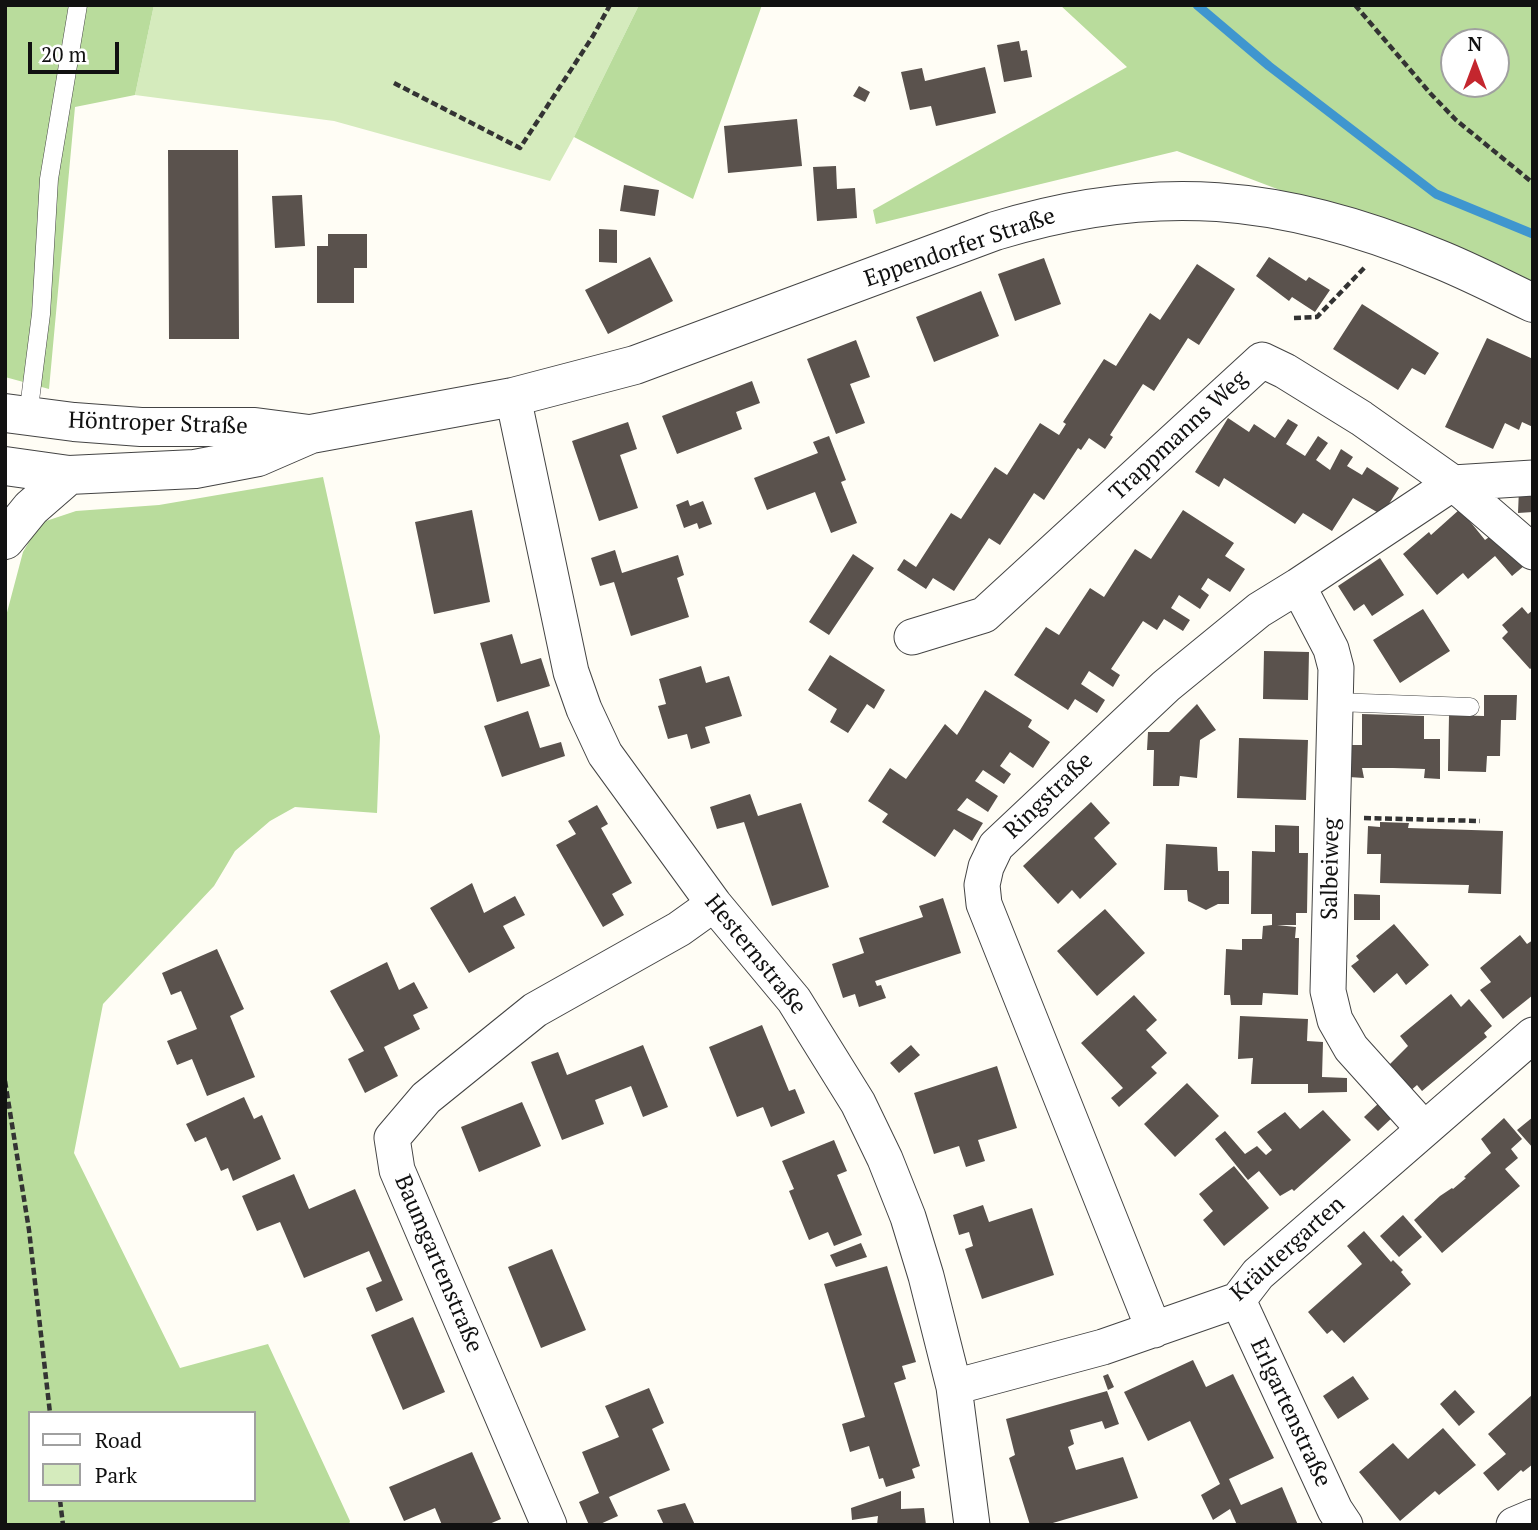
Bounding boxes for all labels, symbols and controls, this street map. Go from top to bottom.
scale bar [32,28,122,72]
north arrow [1440,28,1510,98]
text: N [1468,31,1482,56]
text: 20 m [41,40,87,68]
street label: Eppendorfer Straße [861,202,1059,294]
street label: Trappmanns Weg [1104,365,1254,507]
street label: Höntroper Straße [68,407,248,441]
street label: Ringstraße [999,747,1099,845]
street label: Salbeiweg [1316,818,1346,920]
street label: Hesternstraße [698,890,812,1020]
street label: Baumgartenstraße [388,1171,488,1357]
street label: Kräutergarten [1225,1191,1351,1307]
street label: Erlgartenstraße [1244,1334,1336,1492]
legend [28,1411,256,1502]
text: Road [95,1426,142,1454]
text: Park [95,1461,137,1489]

